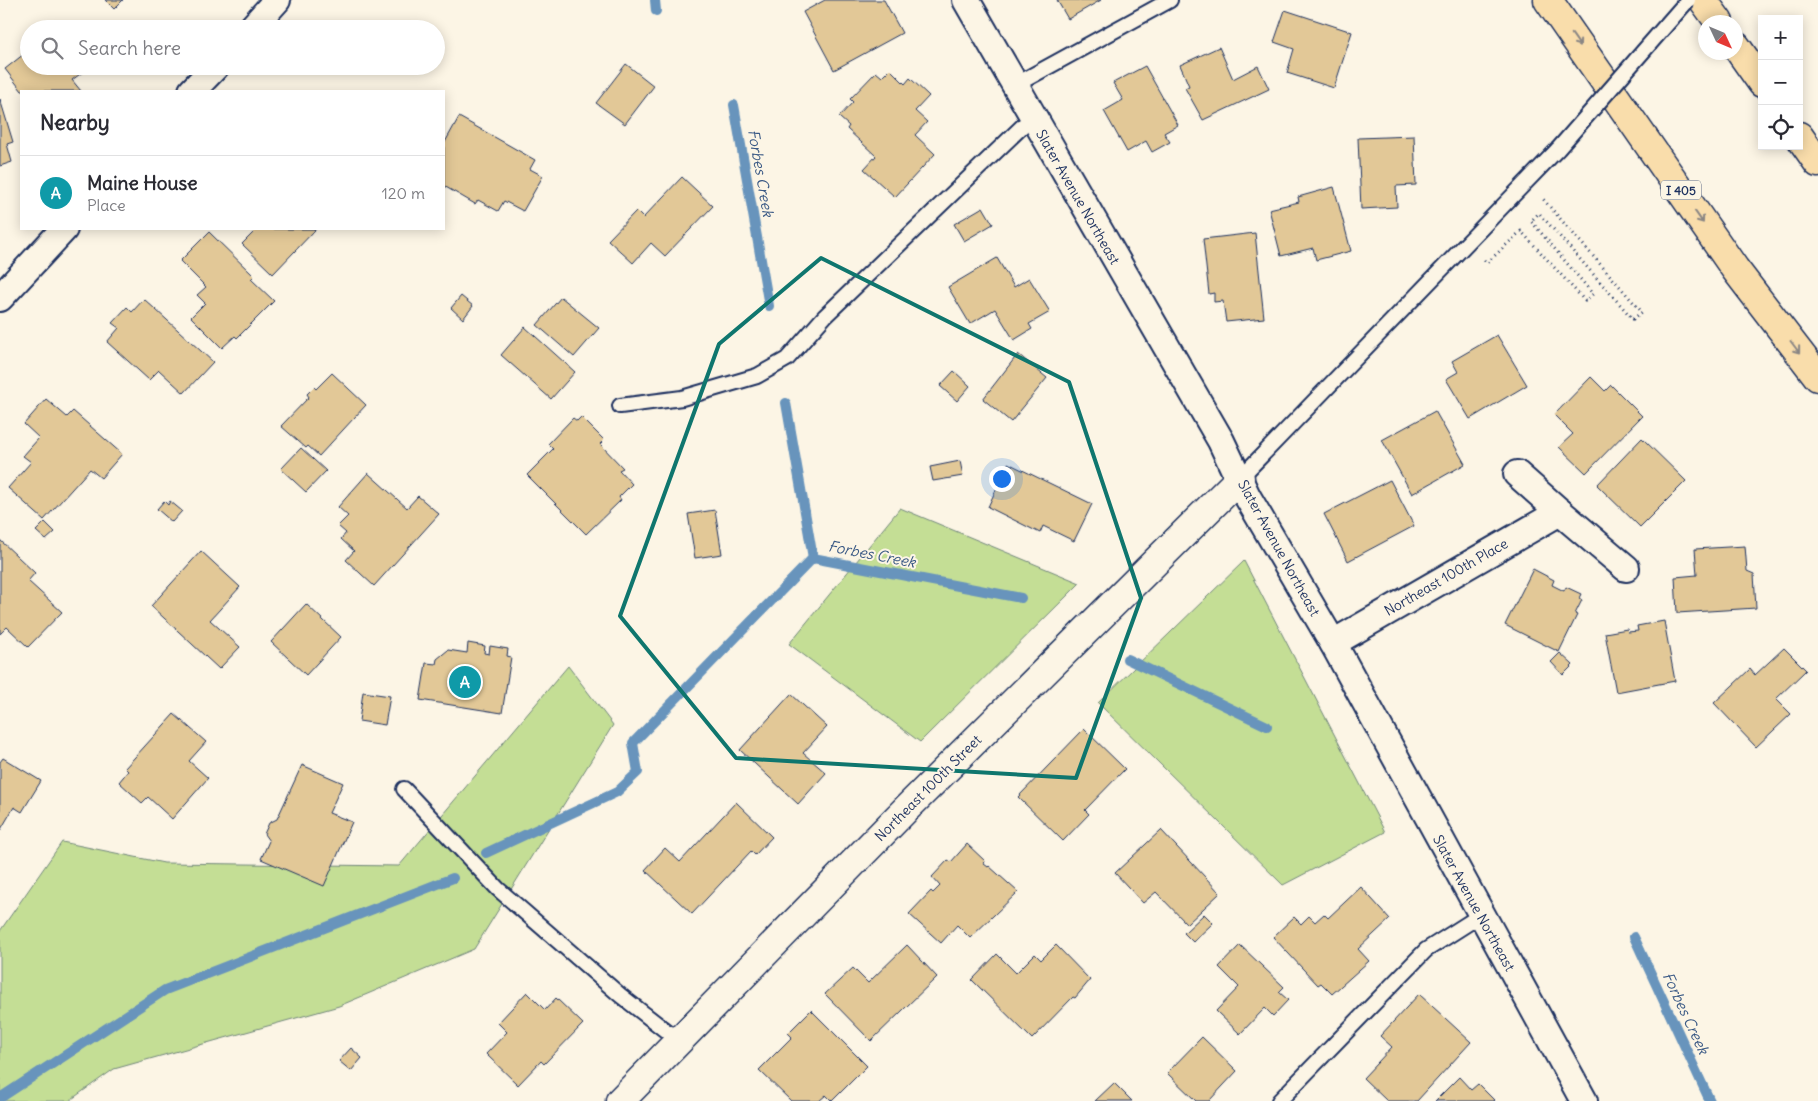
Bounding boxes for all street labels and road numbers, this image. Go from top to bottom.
street label: Slater Avenue Northeast [1032,126,1124,268]
road number: I 405 [1661,180,1701,200]
street label: Slater Avenue Northeast [1234,477,1324,619]
street label: Northeast 100th Place [1381,534,1511,620]
street label: Northeast 100th Street [871,731,985,845]
street label: Slater Avenue Northeast [1429,832,1519,974]

